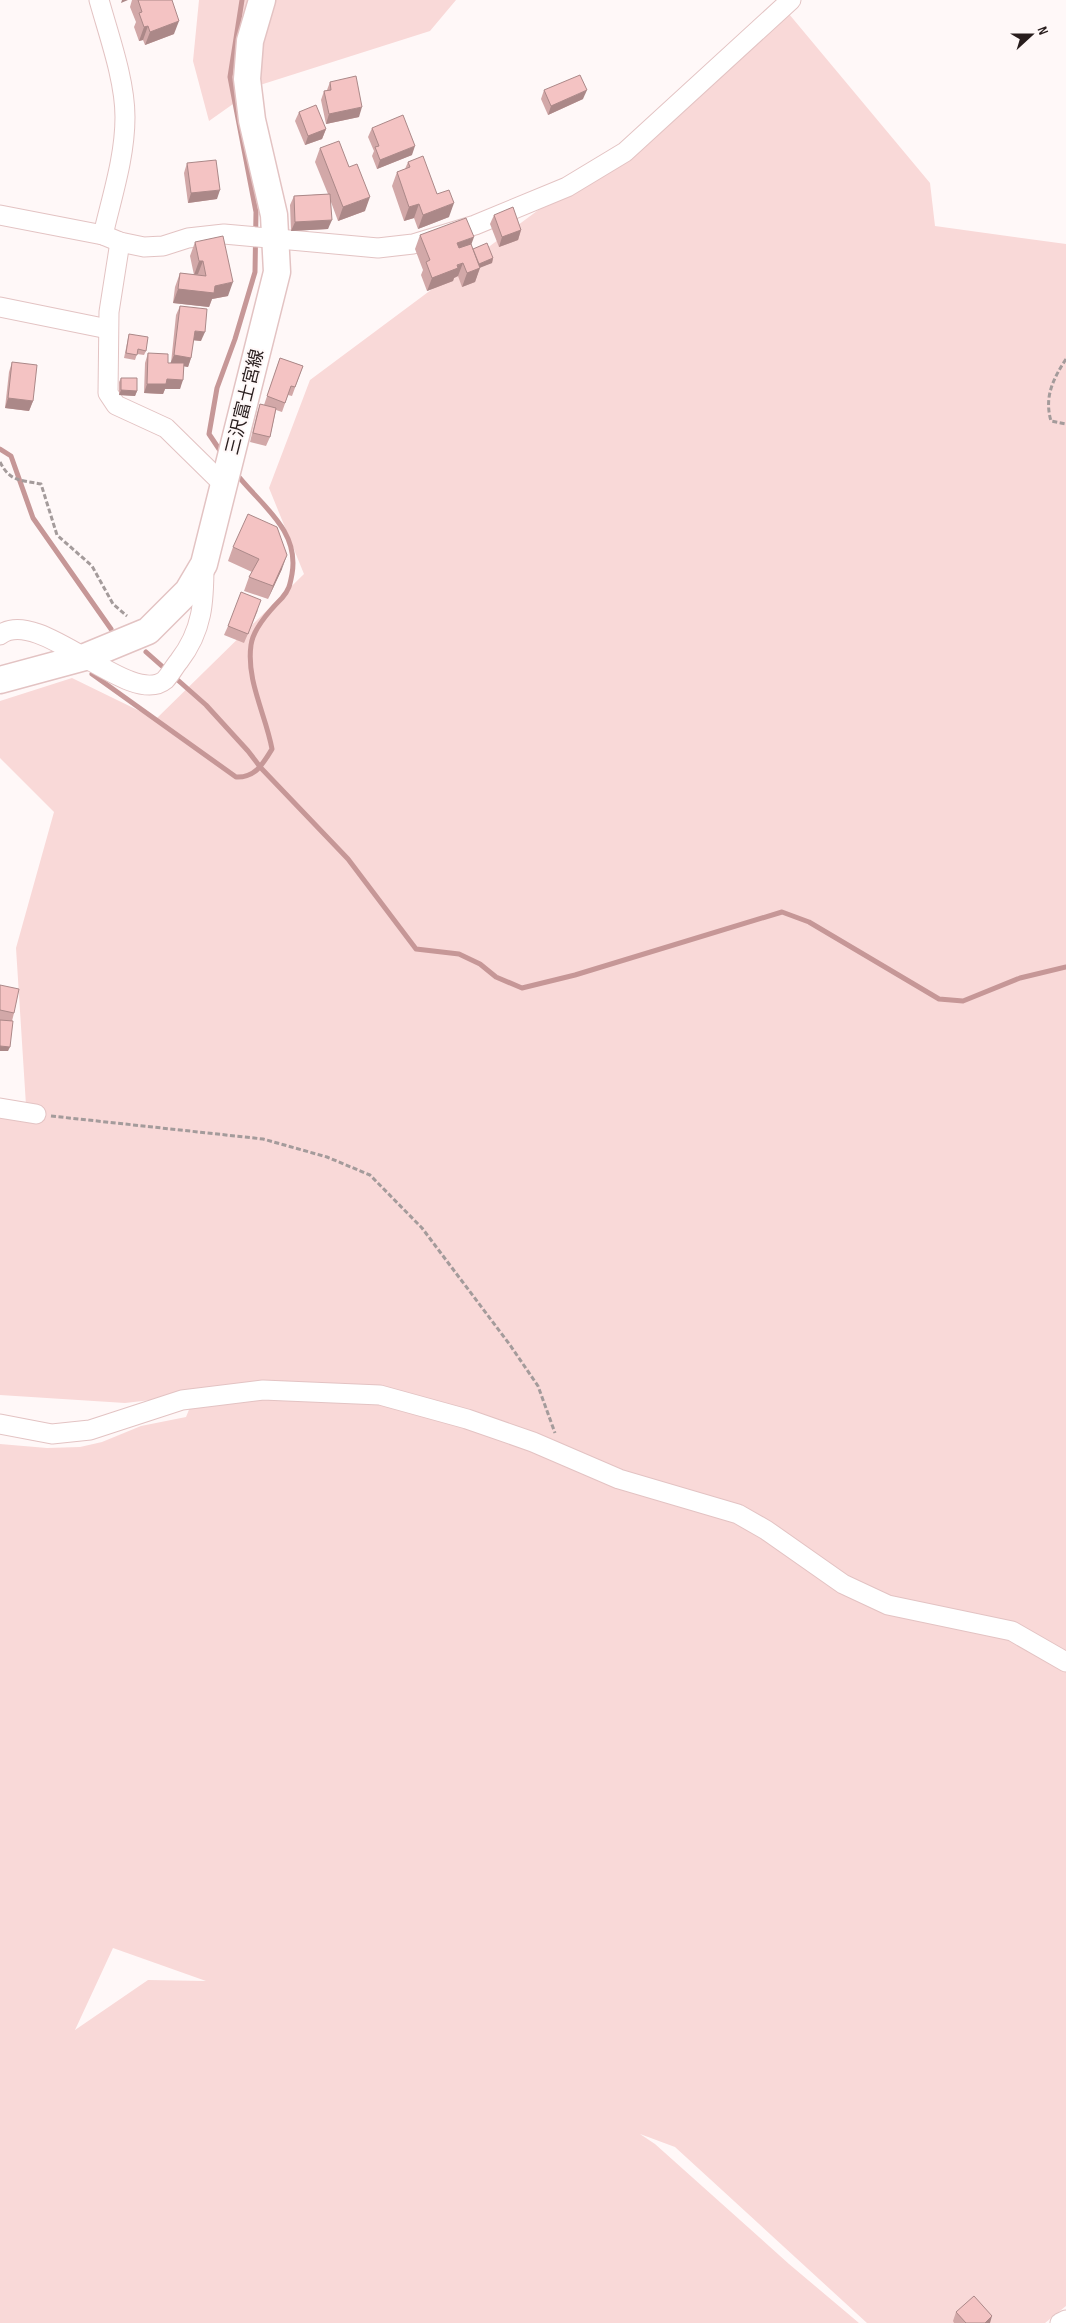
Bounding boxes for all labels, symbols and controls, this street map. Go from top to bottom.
north arrow [1006,10,1056,60]
text: N [1033,24,1052,37]
street label: 三沢富士宮線 [222,347,268,457]

